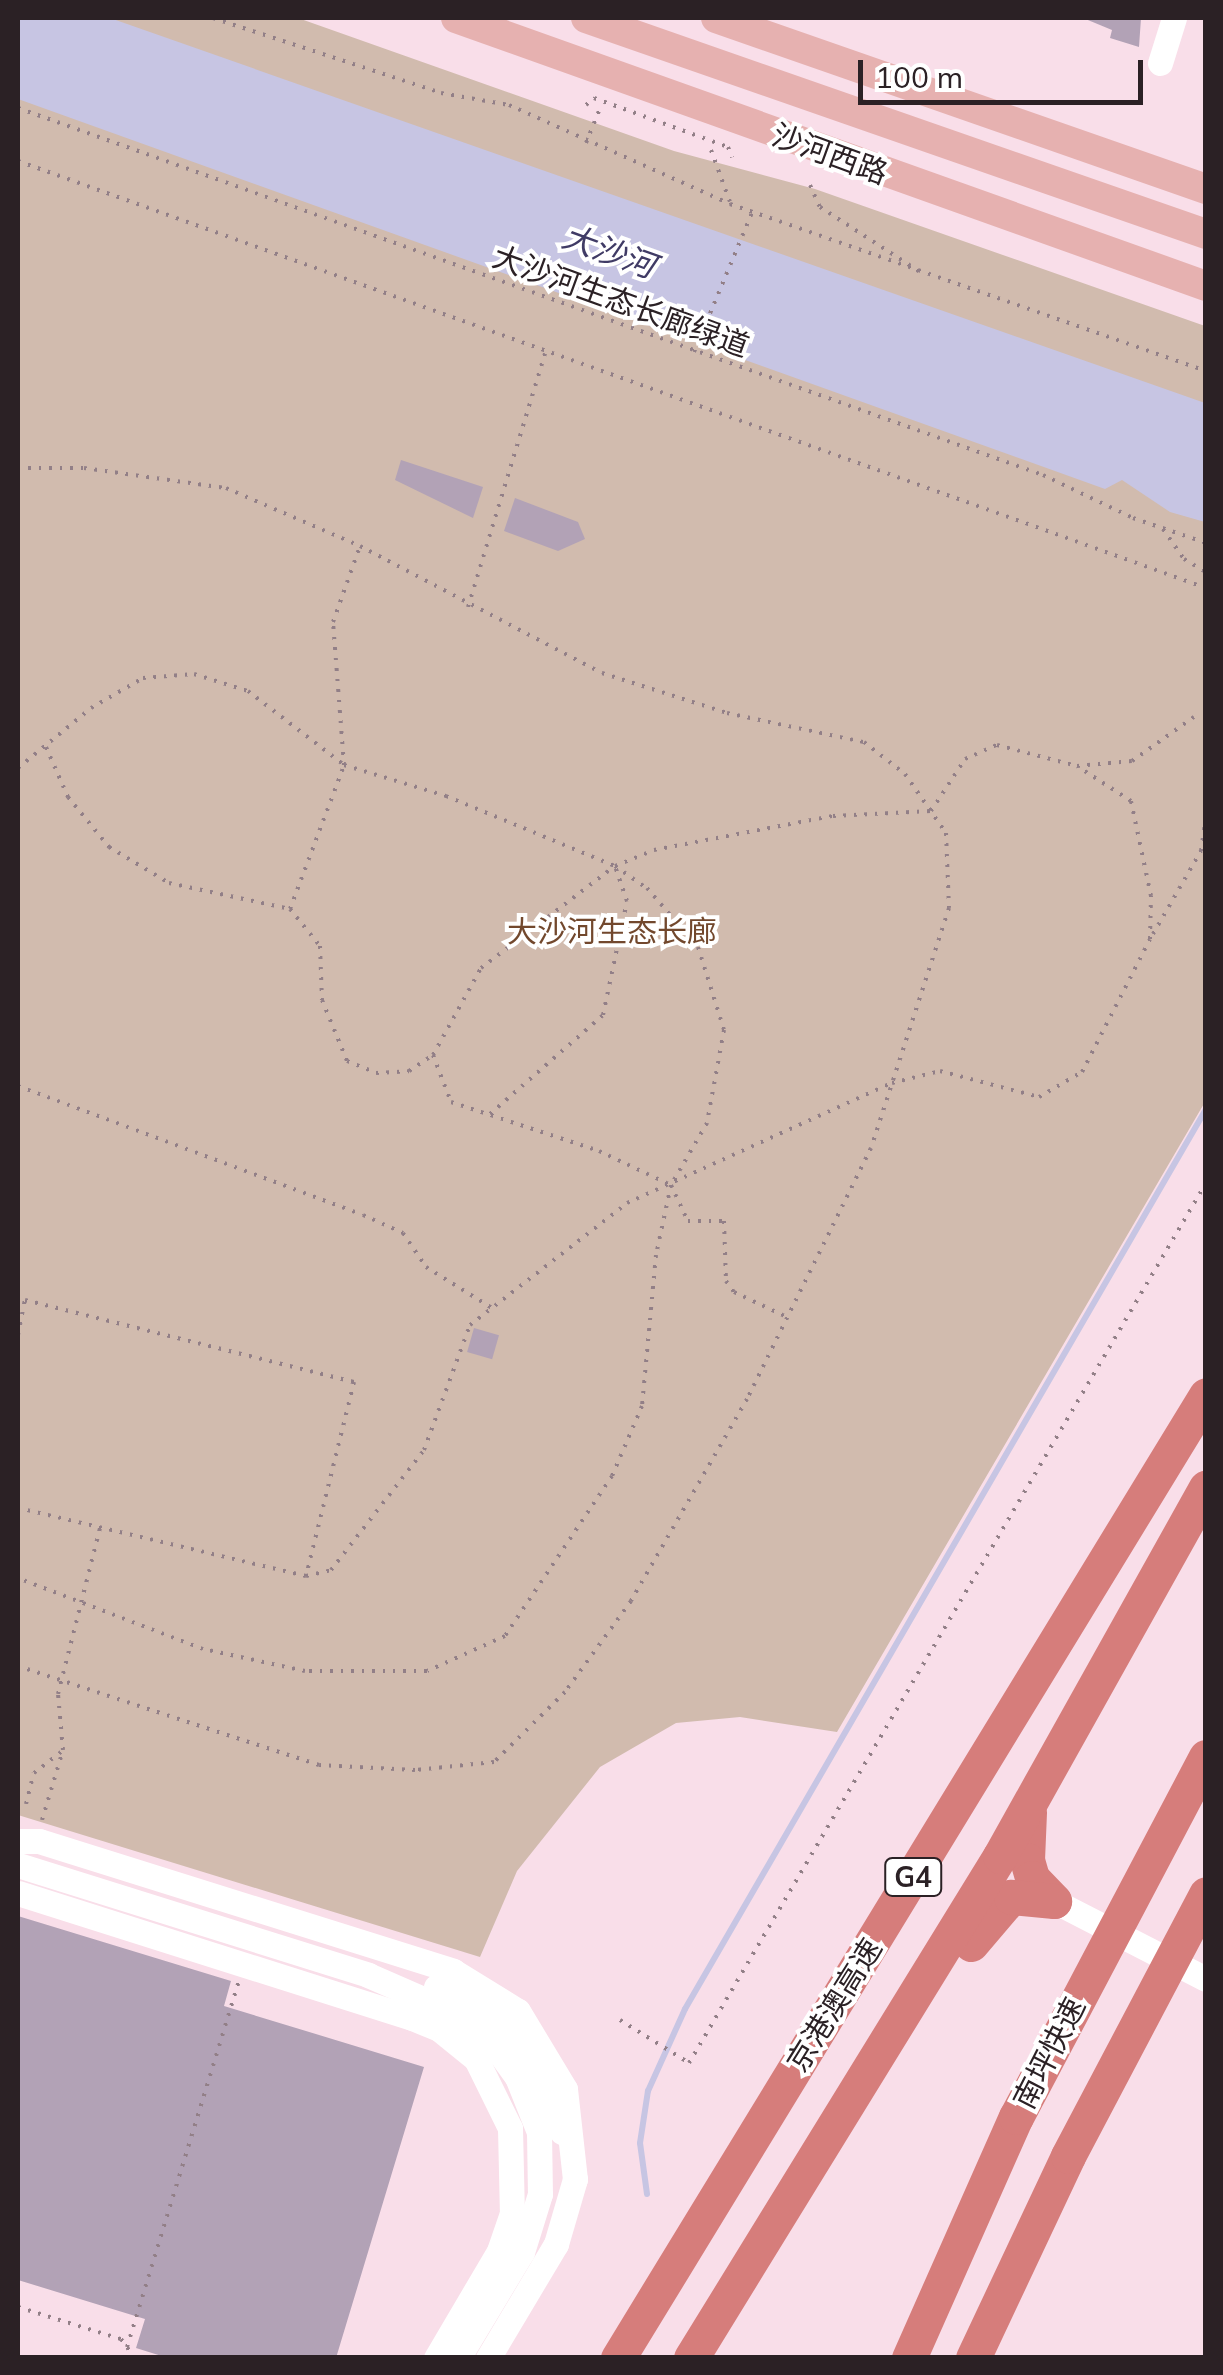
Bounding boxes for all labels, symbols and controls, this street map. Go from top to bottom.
scale bar [863,40,1148,102]
text: 100 m [875,58,963,96]
street label: 沙河西路 [767,117,893,191]
water label: 大沙河 [557,217,661,285]
street label: 大沙河生态长廊绿道 [488,238,754,364]
park label: 大沙河生态长廊 [507,913,717,949]
road number: G4 [883,1854,943,1900]
street label: 京港澳高速 [779,1932,889,2078]
street label: 南坪快速 [1006,1991,1092,2115]

